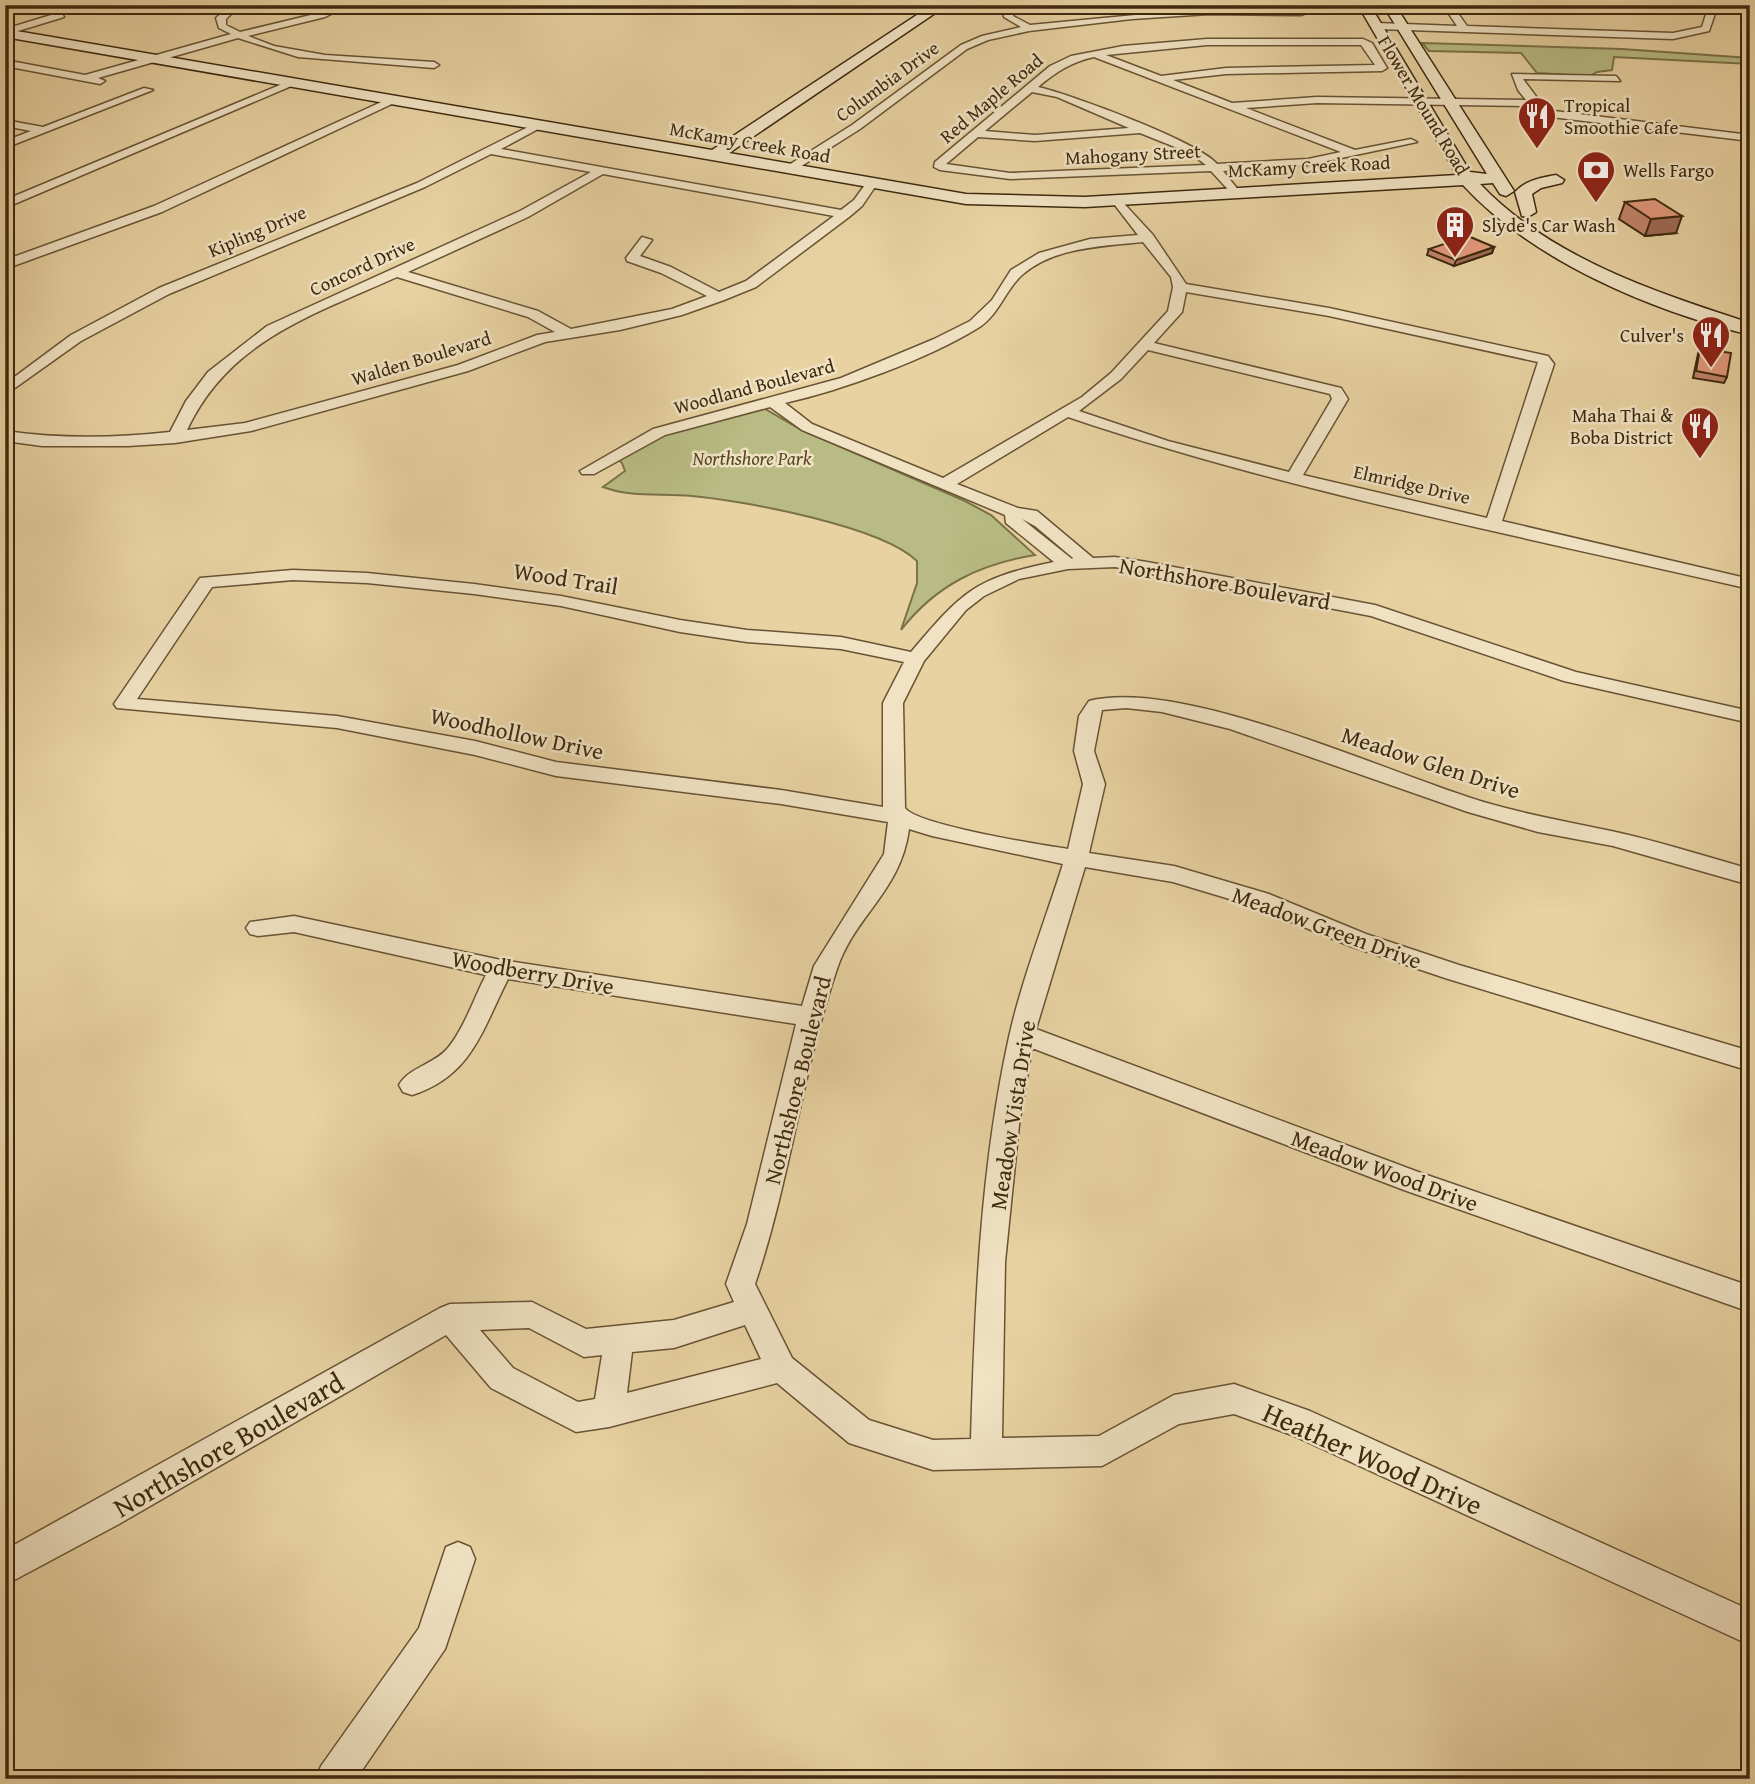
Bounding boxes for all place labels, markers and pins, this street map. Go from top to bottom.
place label: Tropical Smoothie Cafe [1564,91,1678,141]
restaurant icon: Tropical Smoothie Cafe [1516,95,1558,150]
bank icon: Wells Fargo [1575,149,1617,204]
place label: Wells Fargo [1623,156,1714,184]
building icon: Slyde's Car Wash [1434,204,1476,259]
place label: Slyde's Car Wash [1482,211,1616,239]
restaurant icon: Culver's [1690,314,1732,369]
place label: Culver's [1620,321,1684,349]
place label: Maha Thai & Boba District [1570,401,1673,451]
restaurant icon: Maha Thai & Boba District [1679,405,1721,460]

